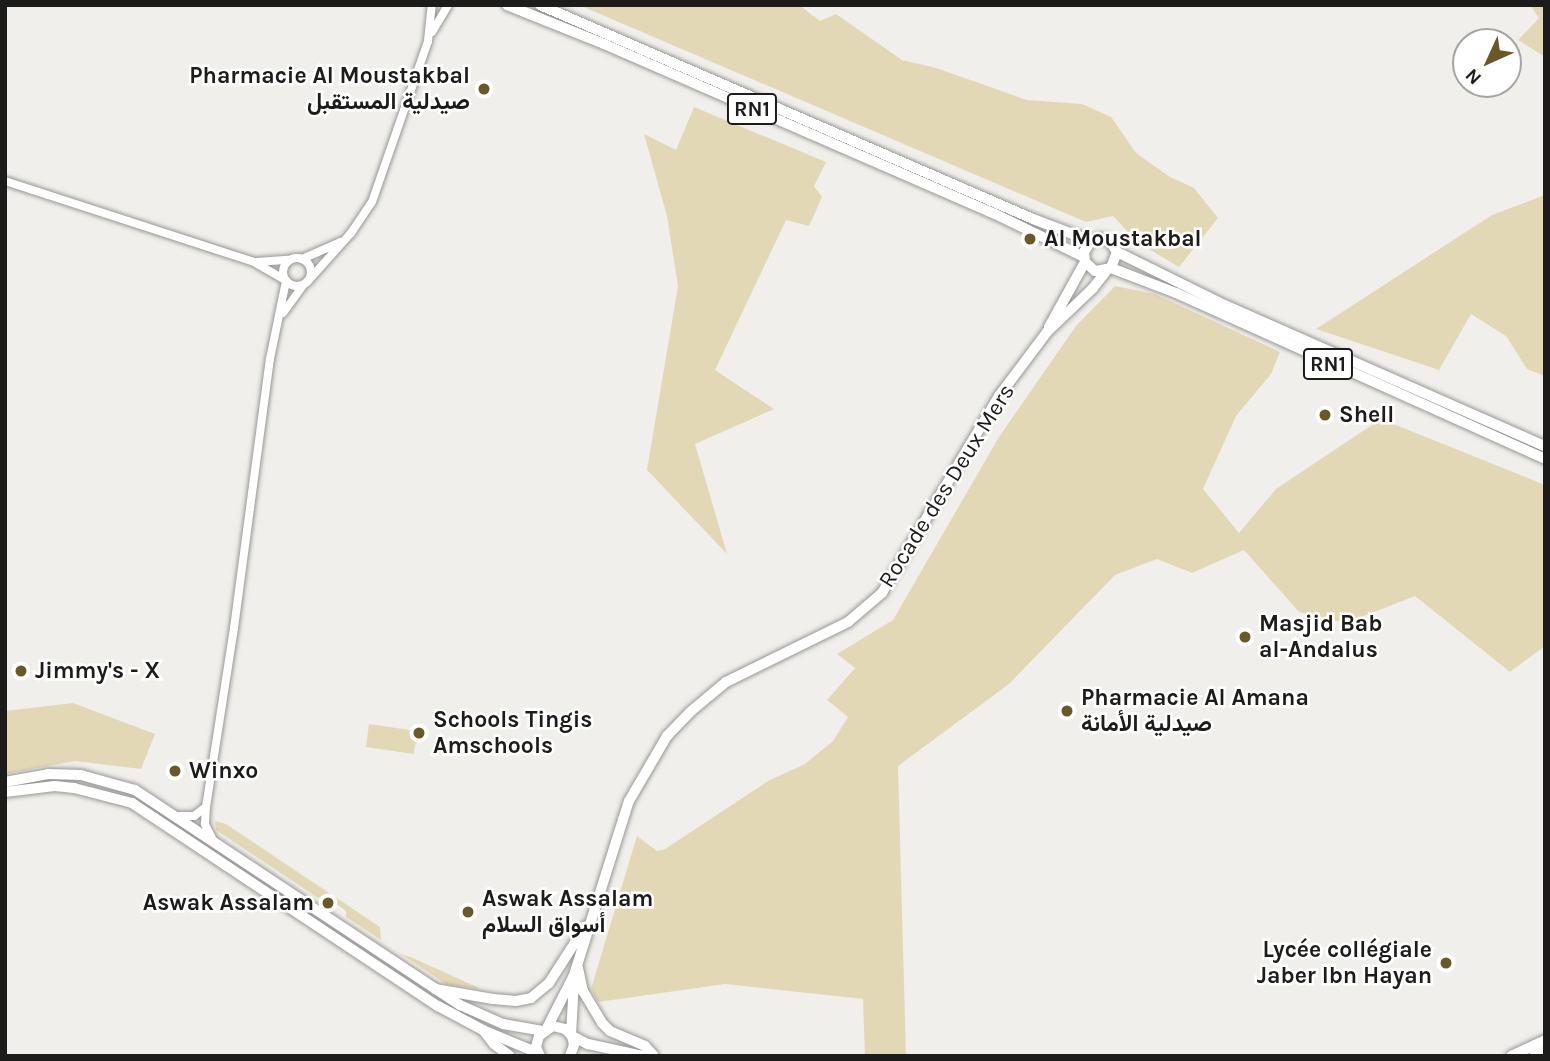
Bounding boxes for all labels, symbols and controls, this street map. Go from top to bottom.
north arrow [1452,28,1522,98]
place label: Pharmacie Al Moustakbal صيدلية المستقبل [189,62,470,116]
text: N [1461,64,1486,89]
marker: Pharmacie Al Moustakbal صيدلية المستقبل [476,81,492,97]
road number: RN1 [726,92,778,126]
place label: Al Moustakbal [1044,225,1202,253]
marker: Al Moustakbal [1022,231,1038,247]
road number: RN1 [1302,346,1354,382]
street label: Rocade des Deux Mers [873,379,1021,593]
place label: Shell [1339,401,1394,429]
marker: Shell [1317,407,1333,423]
place label: Masjid Bab al-Andalus [1259,610,1382,664]
marker: Masjid Bab al-Andalus [1237,629,1253,645]
place label: Jimmy's - X [35,657,160,685]
marker: Jimmy's - X [13,663,29,679]
place label: Pharmacie Al Amana صيدلية الأمانة [1081,684,1309,738]
marker: Pharmacie Al Amana صيدلية الأمانة [1059,703,1075,719]
place label: Schools Tingis Amschools [433,706,592,760]
marker: Schools Tingis Amschools [411,725,427,741]
place label: Winxo [189,757,258,785]
marker: Winxo [167,763,183,779]
place label: Aswak Assalam أسواق السلام [482,885,653,939]
place label: Aswak Assalam [143,889,314,917]
marker: Aswak Assalam [320,895,336,911]
marker: Aswak Assalam أسواق السلام [460,904,476,920]
place label: Lycée collégiale Jaber Ibn Hayan [1257,936,1432,990]
marker: Lycée collégiale Jaber Ibn Hayan [1438,955,1454,971]

